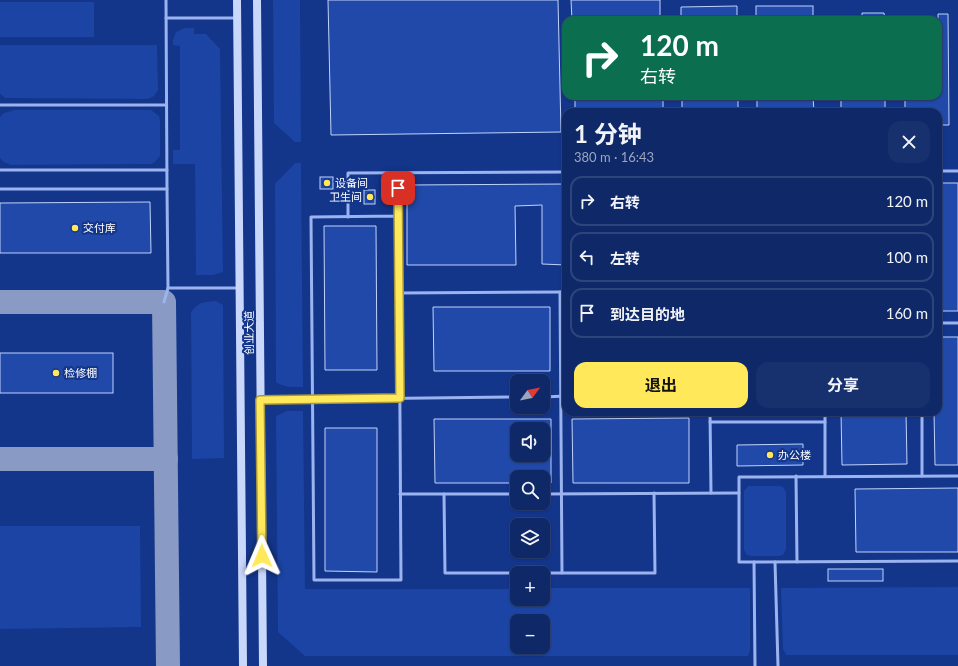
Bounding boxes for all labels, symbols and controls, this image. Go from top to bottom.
text: 120 m [640,28,719,62]
icon: right [574,32,626,84]
text: 右转 [640,65,676,87]
text: 1 分钟 [574,119,642,148]
button: close [888,121,930,163]
text: 380 m · 16:43 [574,149,654,165]
pin [381,171,415,205]
place label: 设备间 [335,176,368,189]
icon: arrive [387,177,409,199]
marker: 设备间 [322,178,332,188]
place label: 卫生间 [329,190,362,203]
icon: right [576,190,598,212]
marker: 卫生间 [365,192,375,202]
text: 120 m [886,192,928,210]
text: 右转 [610,193,640,211]
place label: 交付库 [83,221,116,234]
marker: 交付库 [70,223,80,233]
icon: left [576,246,598,268]
text: 100 m [886,248,928,266]
text: 左转 [610,249,640,267]
icon: arrive [576,302,598,324]
text: 160 m [886,304,928,322]
text: 到达目的地 [610,305,685,323]
street label: 创业大道 [242,311,255,355]
button: 退出 [574,362,748,408]
button: 分享 [756,362,930,408]
place label: 检修棚 [64,366,97,379]
marker: 检修棚 [51,368,61,378]
north arrow [510,374,550,414]
map controls [510,374,550,654]
button: sound [510,422,550,462]
place label: 办公楼 [778,448,811,461]
marker: 办公楼 [765,450,775,460]
button: search [510,470,550,510]
button: layers [510,518,550,558]
position arrow [241,535,283,577]
button: + [510,566,550,606]
button: − [510,614,550,654]

